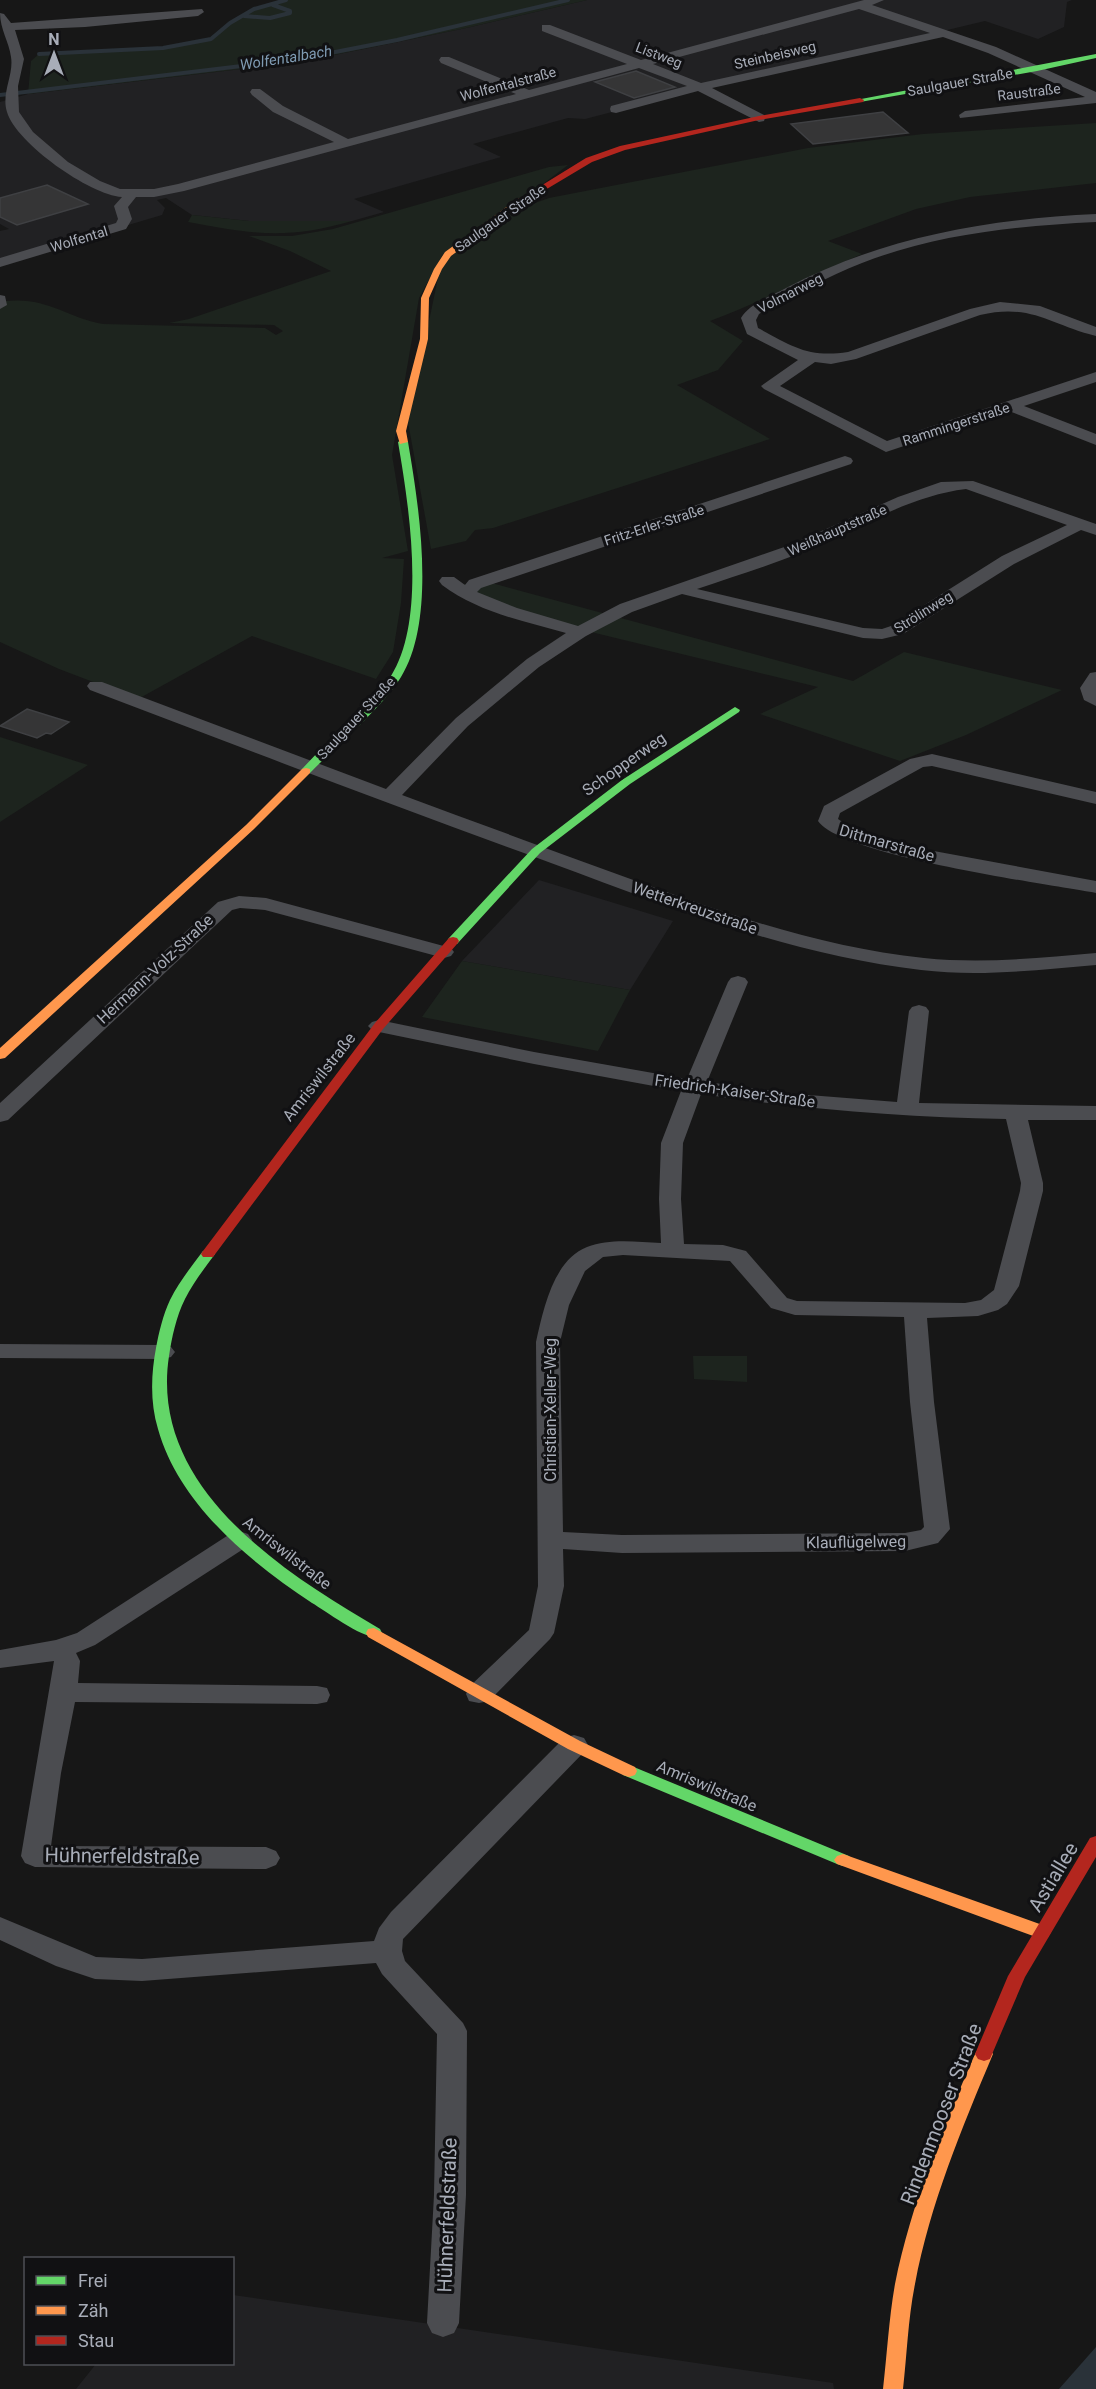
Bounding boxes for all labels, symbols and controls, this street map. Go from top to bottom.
north arrow [24,24,84,84]
text: N [48,30,60,49]
street label: Steinbeisweg [733,38,817,72]
street label: Listweg [633,39,685,71]
water label: Wolfentalbach [239,42,333,74]
street label: Wolfentalstraße [458,63,558,105]
street label: Saulgauer Straße [906,65,1014,99]
street label: Raustraße [996,80,1062,104]
street label: Saulgauer Straße [452,181,548,255]
street label: Wolfental [48,223,110,255]
street label: Volmarweg [755,270,825,316]
street label: Rammingerstraße [900,399,1012,449]
street label: Fritz-Erler-Straße [602,501,706,549]
street label: Weißhauptstraße [785,501,889,559]
street label: Strölinweg [891,588,955,636]
street label: Saulgauer Straße [314,674,398,762]
street label: Schopperweg [579,728,669,800]
street label: Dittmarstraße [837,820,937,866]
street label: Wetterkreuzstraße [630,878,760,938]
street label: Hermann-Volz-Straße [93,910,217,1028]
street label: Amriswilstraße [279,1029,359,1125]
street label: Friedrich-Kaiser-Straße [653,1070,817,1112]
street label: Christian-Xeller-Weg [541,1338,560,1482]
street label: Amriswilstraße [239,1513,335,1593]
street label: Klauflügelweg [806,1532,906,1552]
street label: Amriswilstraße [654,1756,760,1816]
street label: Astiallee [1023,1838,1083,1916]
street label: Hühnerfeldstraße [44,1843,200,1869]
street label: Rindenmooser Straße [895,2020,987,2208]
street label: Hühnerfeldstraße [432,2137,462,2293]
legend [24,2257,234,2365]
text: Frei [78,2270,108,2291]
text: Zäh [78,2300,109,2321]
text: Stau [78,2330,114,2351]

